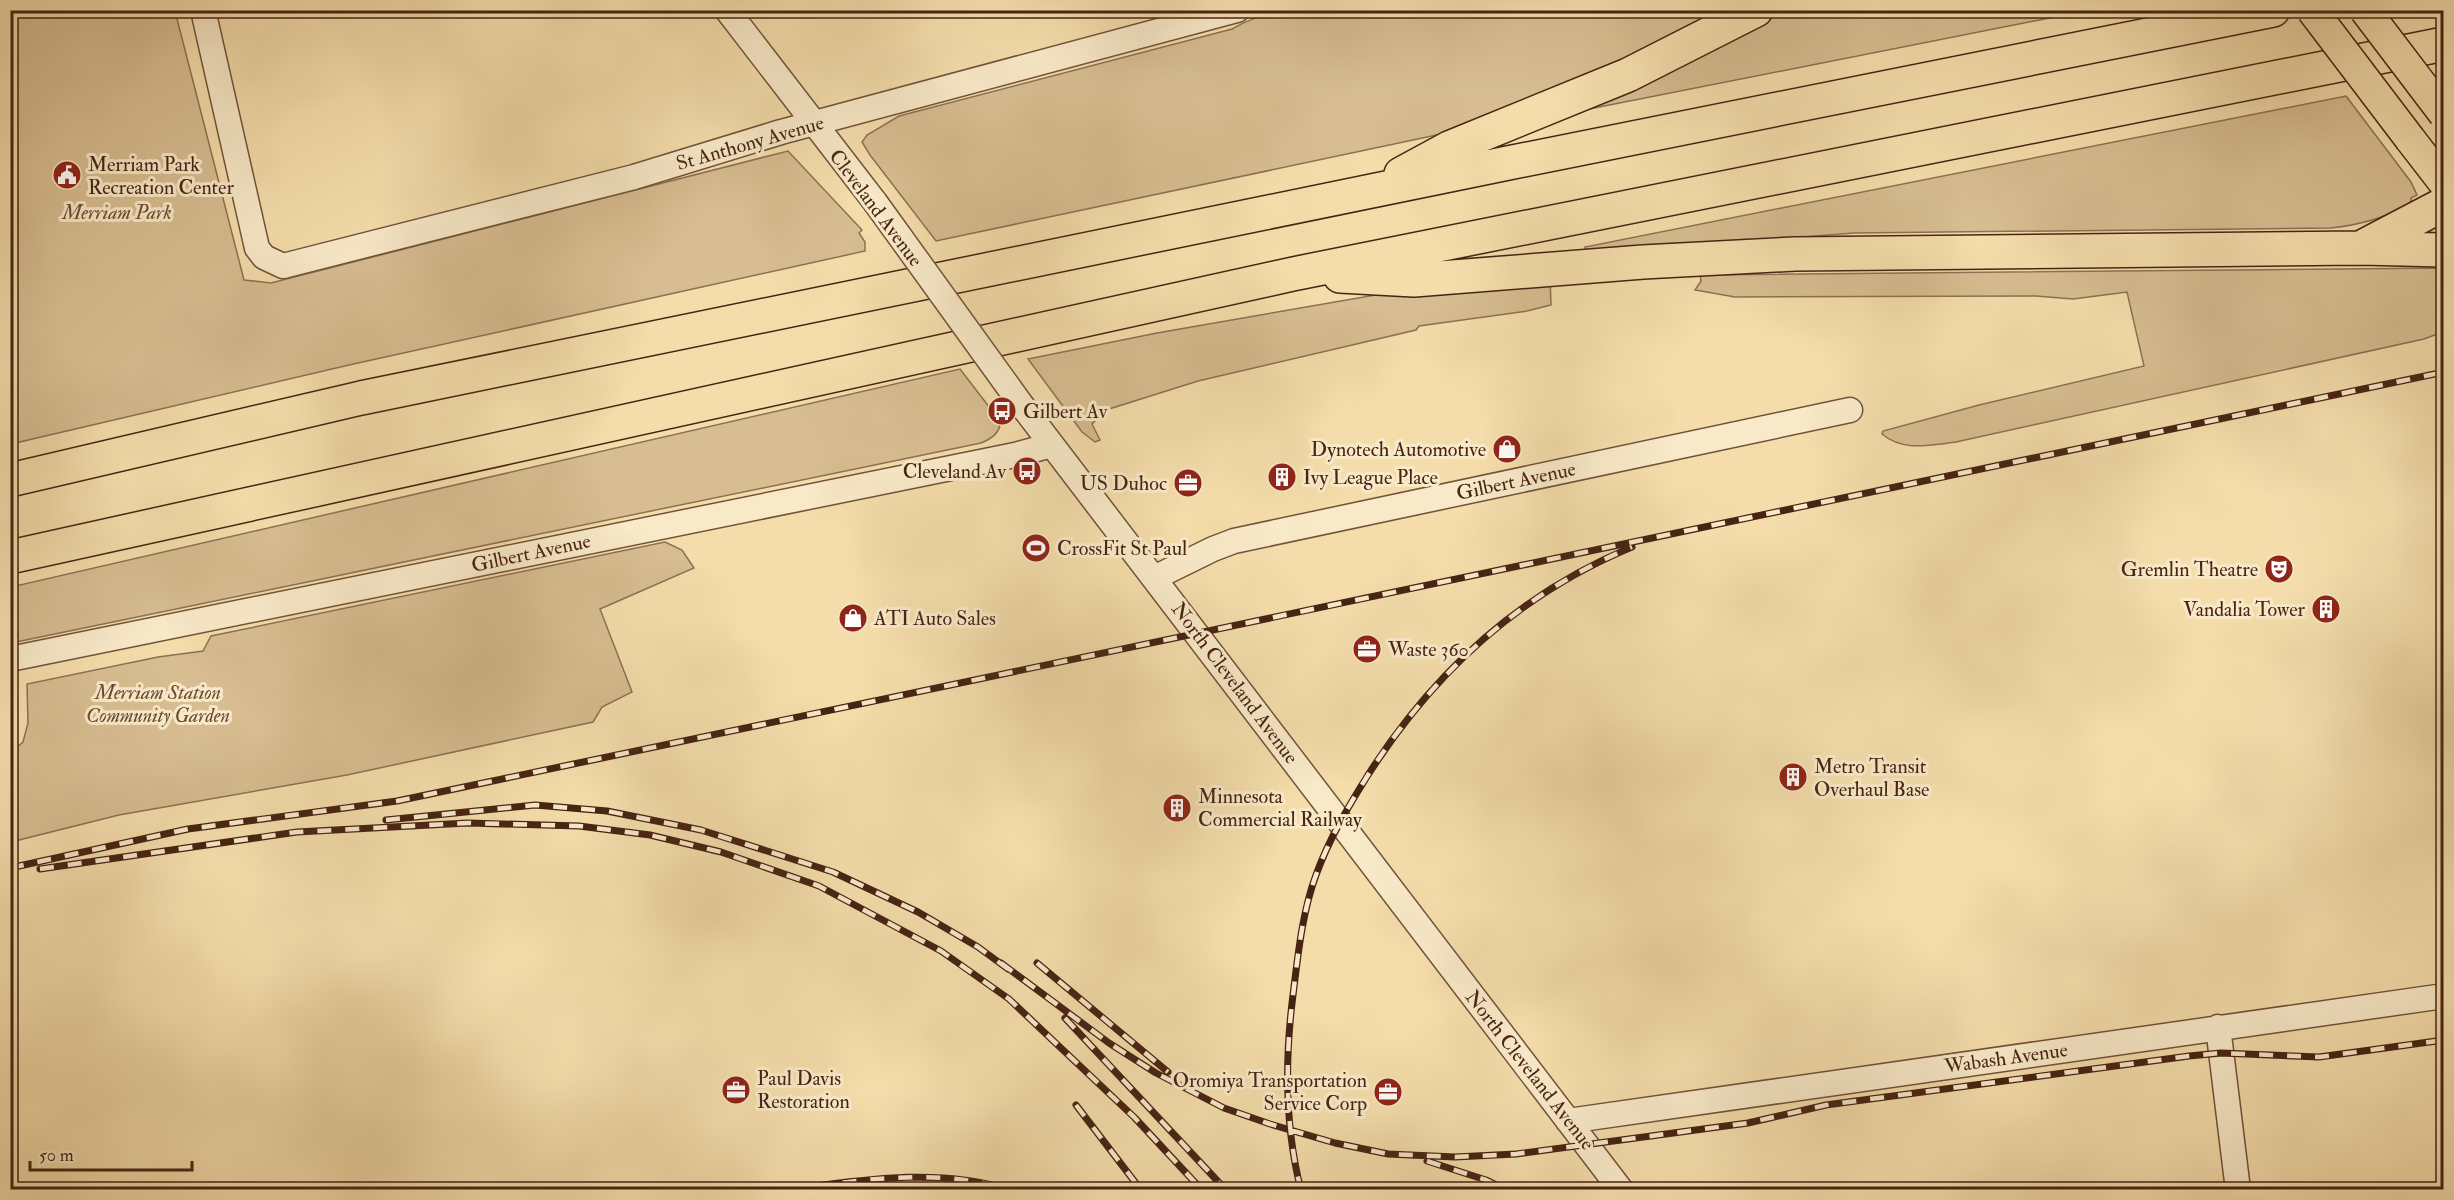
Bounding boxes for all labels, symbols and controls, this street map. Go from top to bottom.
street label: St Anthony Avenue [673,110,827,176]
street label: Cleveland Avenue [824,144,928,272]
place label: Merriam Park Recreation Center [88,152,234,200]
public building icon: Merriam Park Recreation Center [51,159,83,191]
park label: Merriam Park [61,200,172,225]
bus stop icon: Gilbert Av [986,395,1018,427]
place label: Gilbert Av [1023,399,1108,424]
shop icon: Dynotech Automotive [1491,433,1523,465]
place label: Dynotech Automotive [1311,437,1486,462]
bus stop icon: Cleveland Av [1011,455,1043,487]
street label: Gilbert Avenue [1454,456,1578,506]
place label: Cleveland Av [903,459,1006,484]
building icon: Ivy League Place [1266,461,1298,493]
place label: Ivy League Place [1303,465,1438,490]
office icon: US Duhoc [1172,467,1204,499]
place label: US Duhoc [1080,471,1167,496]
street label: Gilbert Avenue [469,528,593,578]
sports icon: CrossFit St Paul [1020,532,1052,564]
place label: CrossFit St Paul [1057,536,1187,561]
theatre icon: Gremlin Theatre [2263,553,2295,585]
place label: Gremlin Theatre [2121,557,2258,582]
building icon: Vandalia Tower [2310,593,2342,625]
street label: North Cleveland Avenue [1166,597,1304,769]
place label: Vandalia Tower [2183,597,2306,622]
shop icon: ATI Auto Sales [837,602,869,634]
place label: ATI Auto Sales [873,606,996,631]
office icon: Waste 360 [1351,633,1383,665]
place label: Waste 360 [1387,637,1469,662]
park label: Merriam Station Community Garden [86,680,230,728]
place label: Metro Transit Overhaul Base [1814,754,1929,802]
building icon: Metro Transit Overhaul Base [1777,761,1809,793]
place label: Minnesota Commercial Railway [1198,784,1363,832]
building icon: Minnesota Commercial Railway [1161,792,1193,824]
street label: North Cleveland Avenue [1460,985,1600,1155]
street label: Wabash Avenue [1942,1037,2069,1079]
place label: Paul Davis Restoration [757,1066,850,1114]
place label: Oromiya Transportation Service Corp [1173,1068,1367,1117]
office icon: Paul Davis Restoration [720,1074,752,1106]
office icon: Oromiya Transportation Service Corp [1372,1076,1404,1108]
scale bar [30,1134,192,1172]
text: 50 m [39,1144,74,1167]

